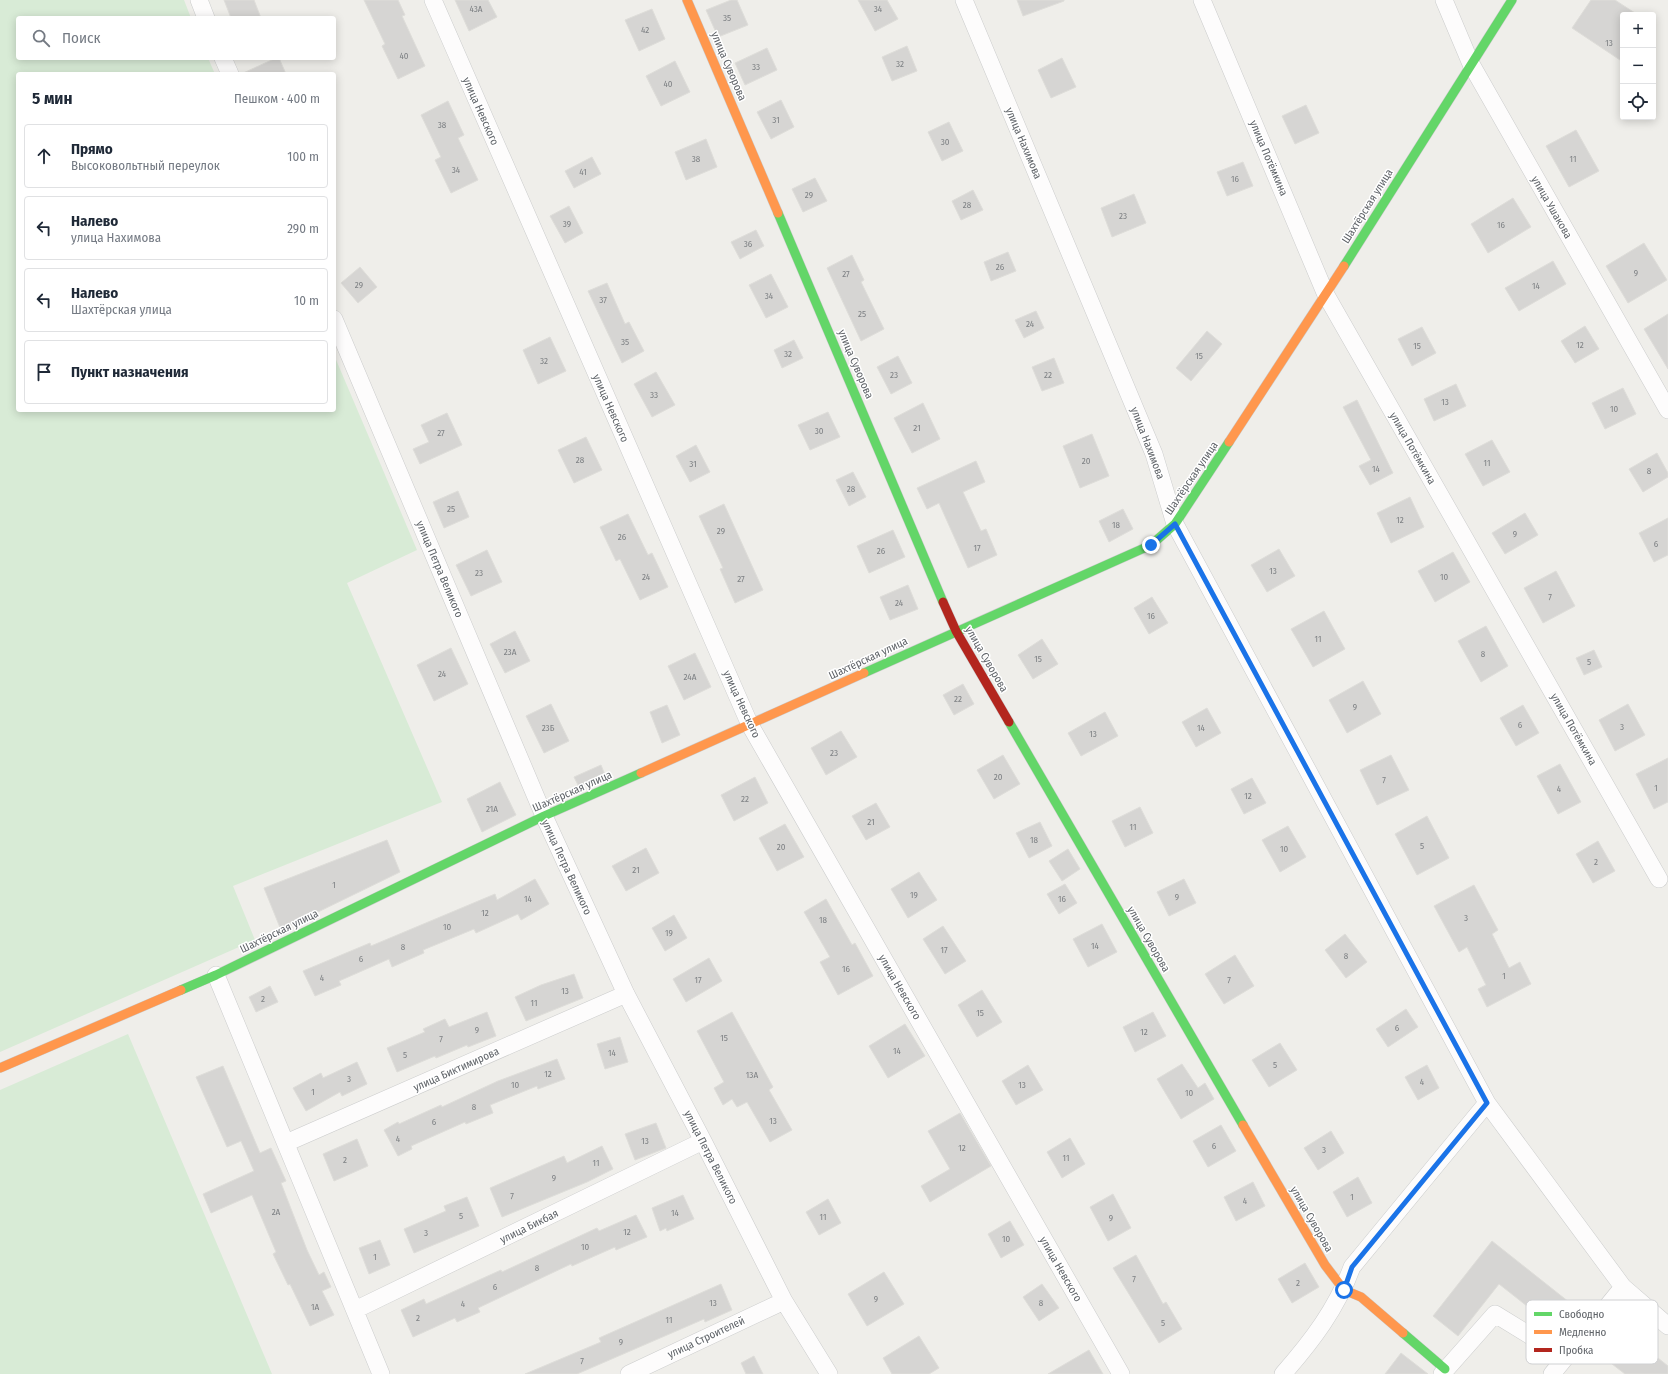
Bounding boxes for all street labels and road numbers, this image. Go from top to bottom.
street label: улица Суворова [708,30,749,103]
street label: улица Невского [460,75,501,147]
street label: улица Нахимова [1003,106,1044,181]
street label: улица Потёмкина [1247,118,1290,198]
street label: Шахтёрская улица [1339,167,1396,246]
street label: улица Ушакова [1528,174,1575,241]
street label: улица Суворова [835,328,876,401]
street label: улица Невского [590,372,631,444]
street label: улица Нахимова [1128,405,1167,481]
street label: улица Потёмкина [1387,410,1438,487]
street label: Шахтёрская улица [1162,439,1221,517]
street label: улица Петра Великого [413,519,466,620]
street label: улица Суворова [962,624,1011,694]
street label: Шахтёрская улица [827,635,910,682]
street label: улица Невского [720,668,763,740]
street label: улица Потёмкина [1548,691,1599,768]
street label: Шахтёрская улица [531,768,614,815]
street label: улица Петра Великого [539,817,594,917]
street label: улица Суворова [1124,904,1173,974]
street label: Шахтёрская улица [238,907,320,956]
street label: улица Невского [876,952,924,1022]
street label: улица Биктимирова [411,1045,501,1094]
street label: улица Петра Великого [681,1108,740,1207]
street label: улица Суворова [1287,1184,1336,1254]
street label: улица Бикбая [498,1207,561,1246]
street label: улица Невского [1037,1234,1085,1304]
street label: улица Строителей [666,1314,747,1361]

